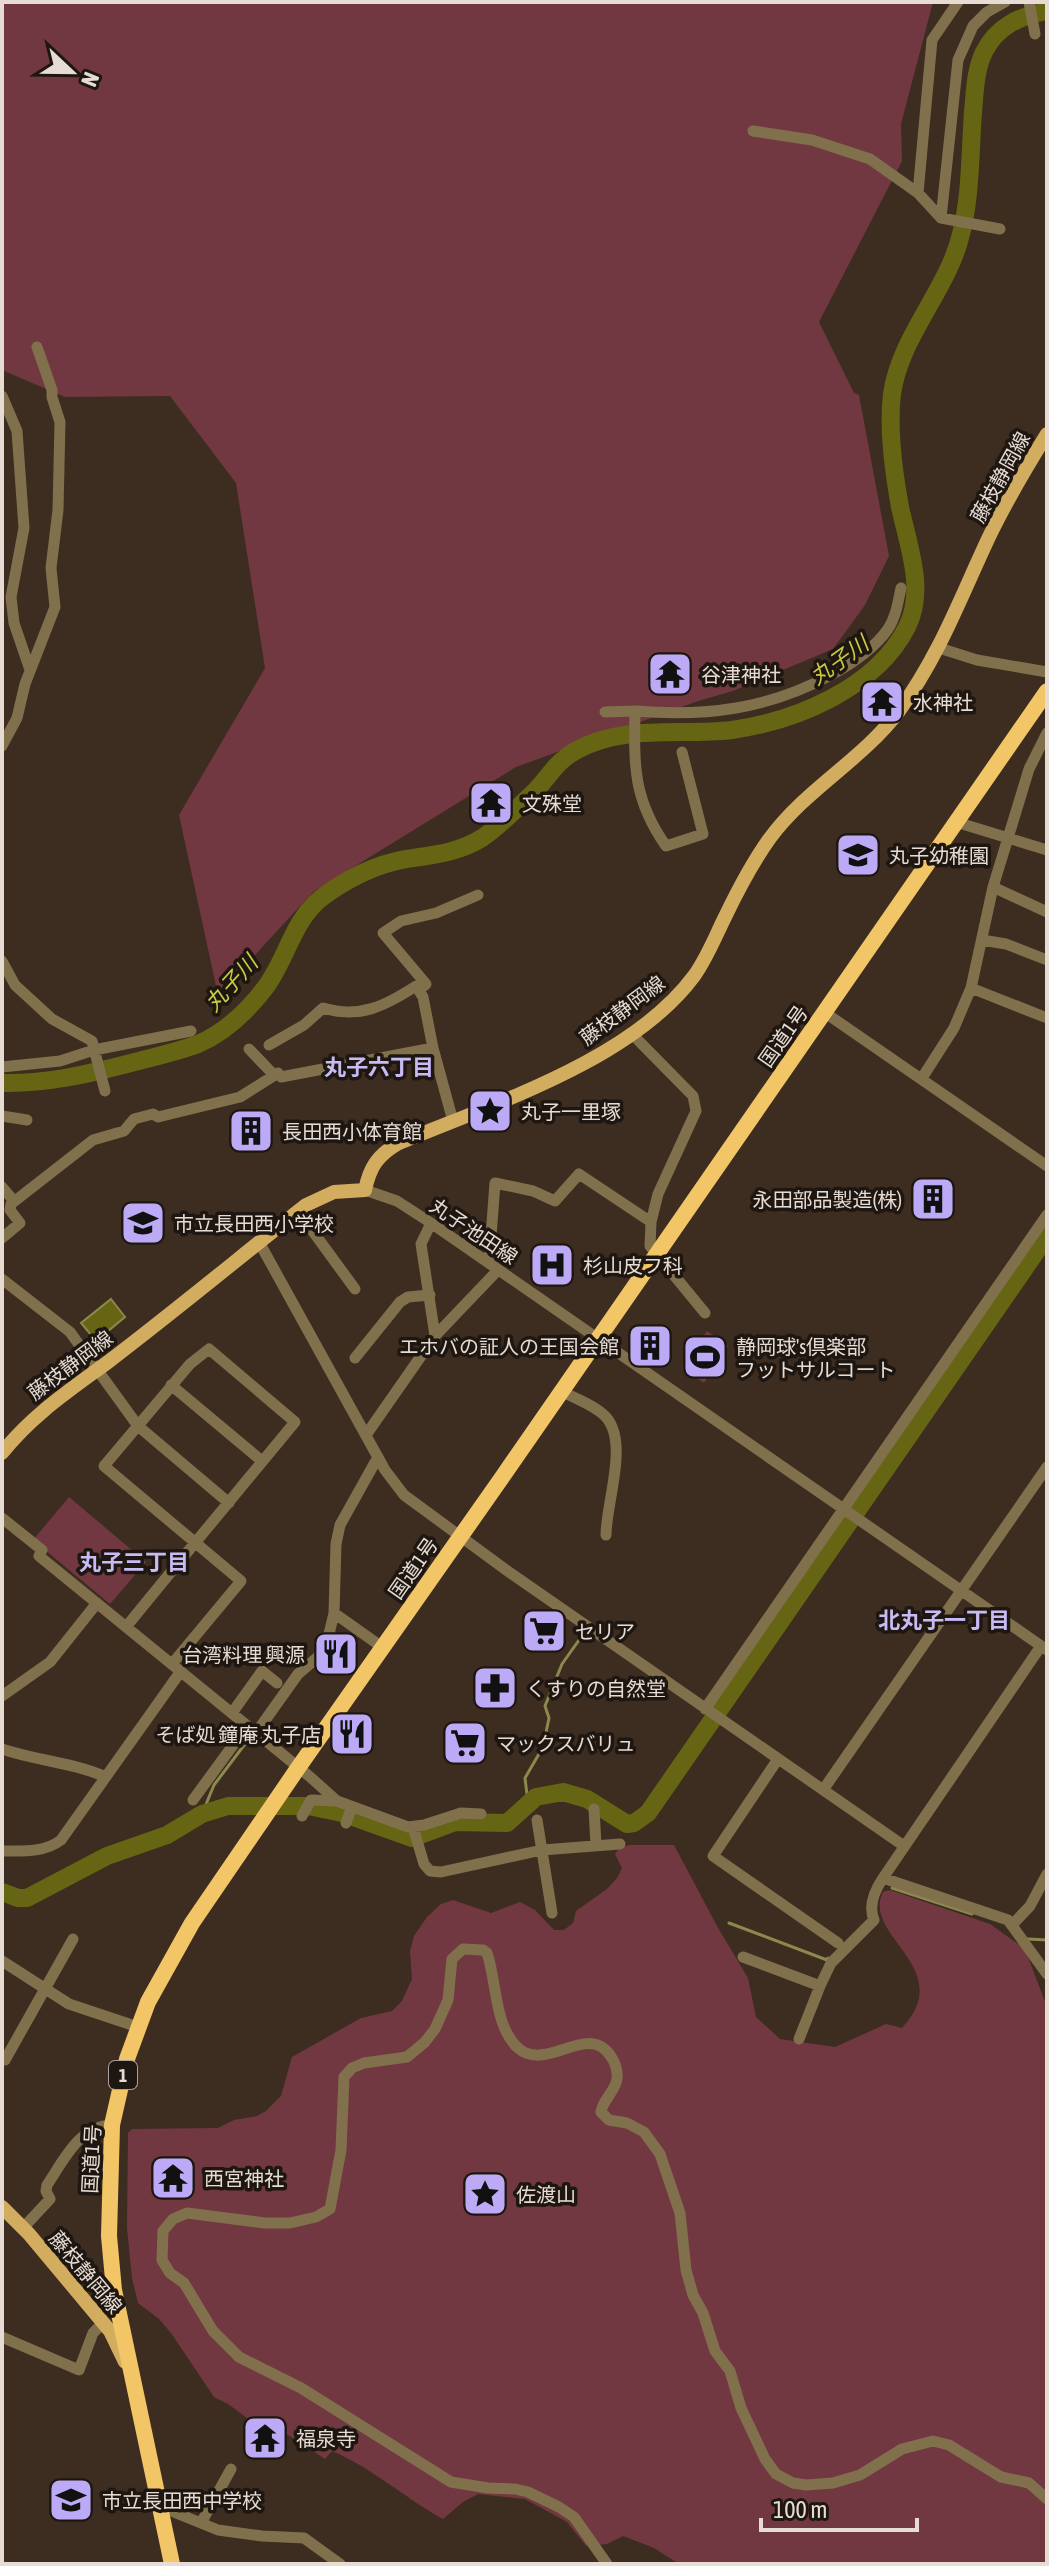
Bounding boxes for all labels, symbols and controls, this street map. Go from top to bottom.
north arrow [32,32,112,112]
text: N [76,69,105,90]
street label: 藤枝静岡線 [966,428,1034,526]
water label: 丸子川 [805,629,875,690]
temple icon: 谷津神社 [646,650,694,698]
place label: 谷津神社 [701,663,781,686]
temple icon: 水神社 [858,678,906,726]
place label: 水神社 [913,691,973,714]
temple icon: 文殊堂 [467,779,515,827]
place label: 文殊堂 [522,792,582,815]
school or university icon: 丸子幼稚園 [834,831,882,879]
place label: 丸子幼稚園 [889,844,989,867]
water label: 丸子川 [199,948,264,1016]
street label: 藤枝静岡線 [575,971,669,1049]
street label: 国道1号 [754,1001,812,1071]
district label: 丸子六丁目 [324,1054,434,1080]
place icon: 丸子一里塚 [466,1087,514,1135]
place label: 丸子一里塚 [521,1100,621,1123]
building icon: 長田西小体育館 [227,1107,275,1155]
place label: 長田西小体育館 [282,1120,422,1143]
building icon: 永田部品製造(株) [909,1175,957,1223]
place label: 永田部品製造(株) [752,1188,902,1211]
street label: 丸子池田線 [426,1194,522,1268]
school or university icon: 市立長田西小学校 [119,1199,167,1247]
place label: 市立長田西小学校 [174,1212,334,1235]
hospital icon: 杉山皮フ科 [528,1241,576,1289]
place label: 杉山皮フ科 [583,1254,683,1277]
building icon: エホバの証人の王国会館 [626,1322,674,1370]
street label: 藤枝静岡線 [23,1326,117,1404]
sports icon: 静岡球's倶楽部 フットサルコート [681,1333,729,1381]
place label: エホバの証人の王国会館 [399,1335,619,1358]
place label: 静岡球's倶楽部 フットサルコート [736,1335,896,1381]
street label: 国道1号 [384,1533,442,1603]
district label: 丸子三丁目 [79,1549,189,1575]
supermarket icon: セリア [520,1607,568,1655]
district label: 北丸子一丁目 [878,1607,1010,1633]
place label: セリア [575,1620,635,1643]
restaurant icon: 台湾料理 興源 [312,1630,360,1678]
place label: 台湾料理 興源 [182,1643,305,1666]
pharmacy icon: くすりの自然堂 [471,1664,519,1712]
place label: くすりの自然堂 [526,1677,666,1700]
restaurant icon: そば処 鐘庵 丸子店 [328,1710,376,1758]
supermarket icon: マックスバリュ [441,1719,489,1767]
place label: そば処 鐘庵 丸子店 [156,1723,321,1746]
place label: マックスバリュ [496,1732,635,1755]
road number: 1 [109,2061,137,2089]
street label: 国道1号 [78,2124,104,2194]
temple icon: 西宮神社 [149,2154,197,2202]
place label: 西宮神社 [204,2167,284,2190]
place icon: 佐渡山 [461,2170,509,2218]
place label: 佐渡山 [516,2183,576,2206]
street label: 藤枝静岡線 [45,2226,127,2318]
temple icon: 福泉寺 [241,2414,289,2462]
place label: 福泉寺 [296,2427,356,2450]
school or university icon: 市立長田西中学校 [47,2476,95,2524]
scale bar [761,2482,917,2532]
place label: 市立長田西中学校 [102,2489,262,2512]
text: 100 m [773,2496,827,2523]

